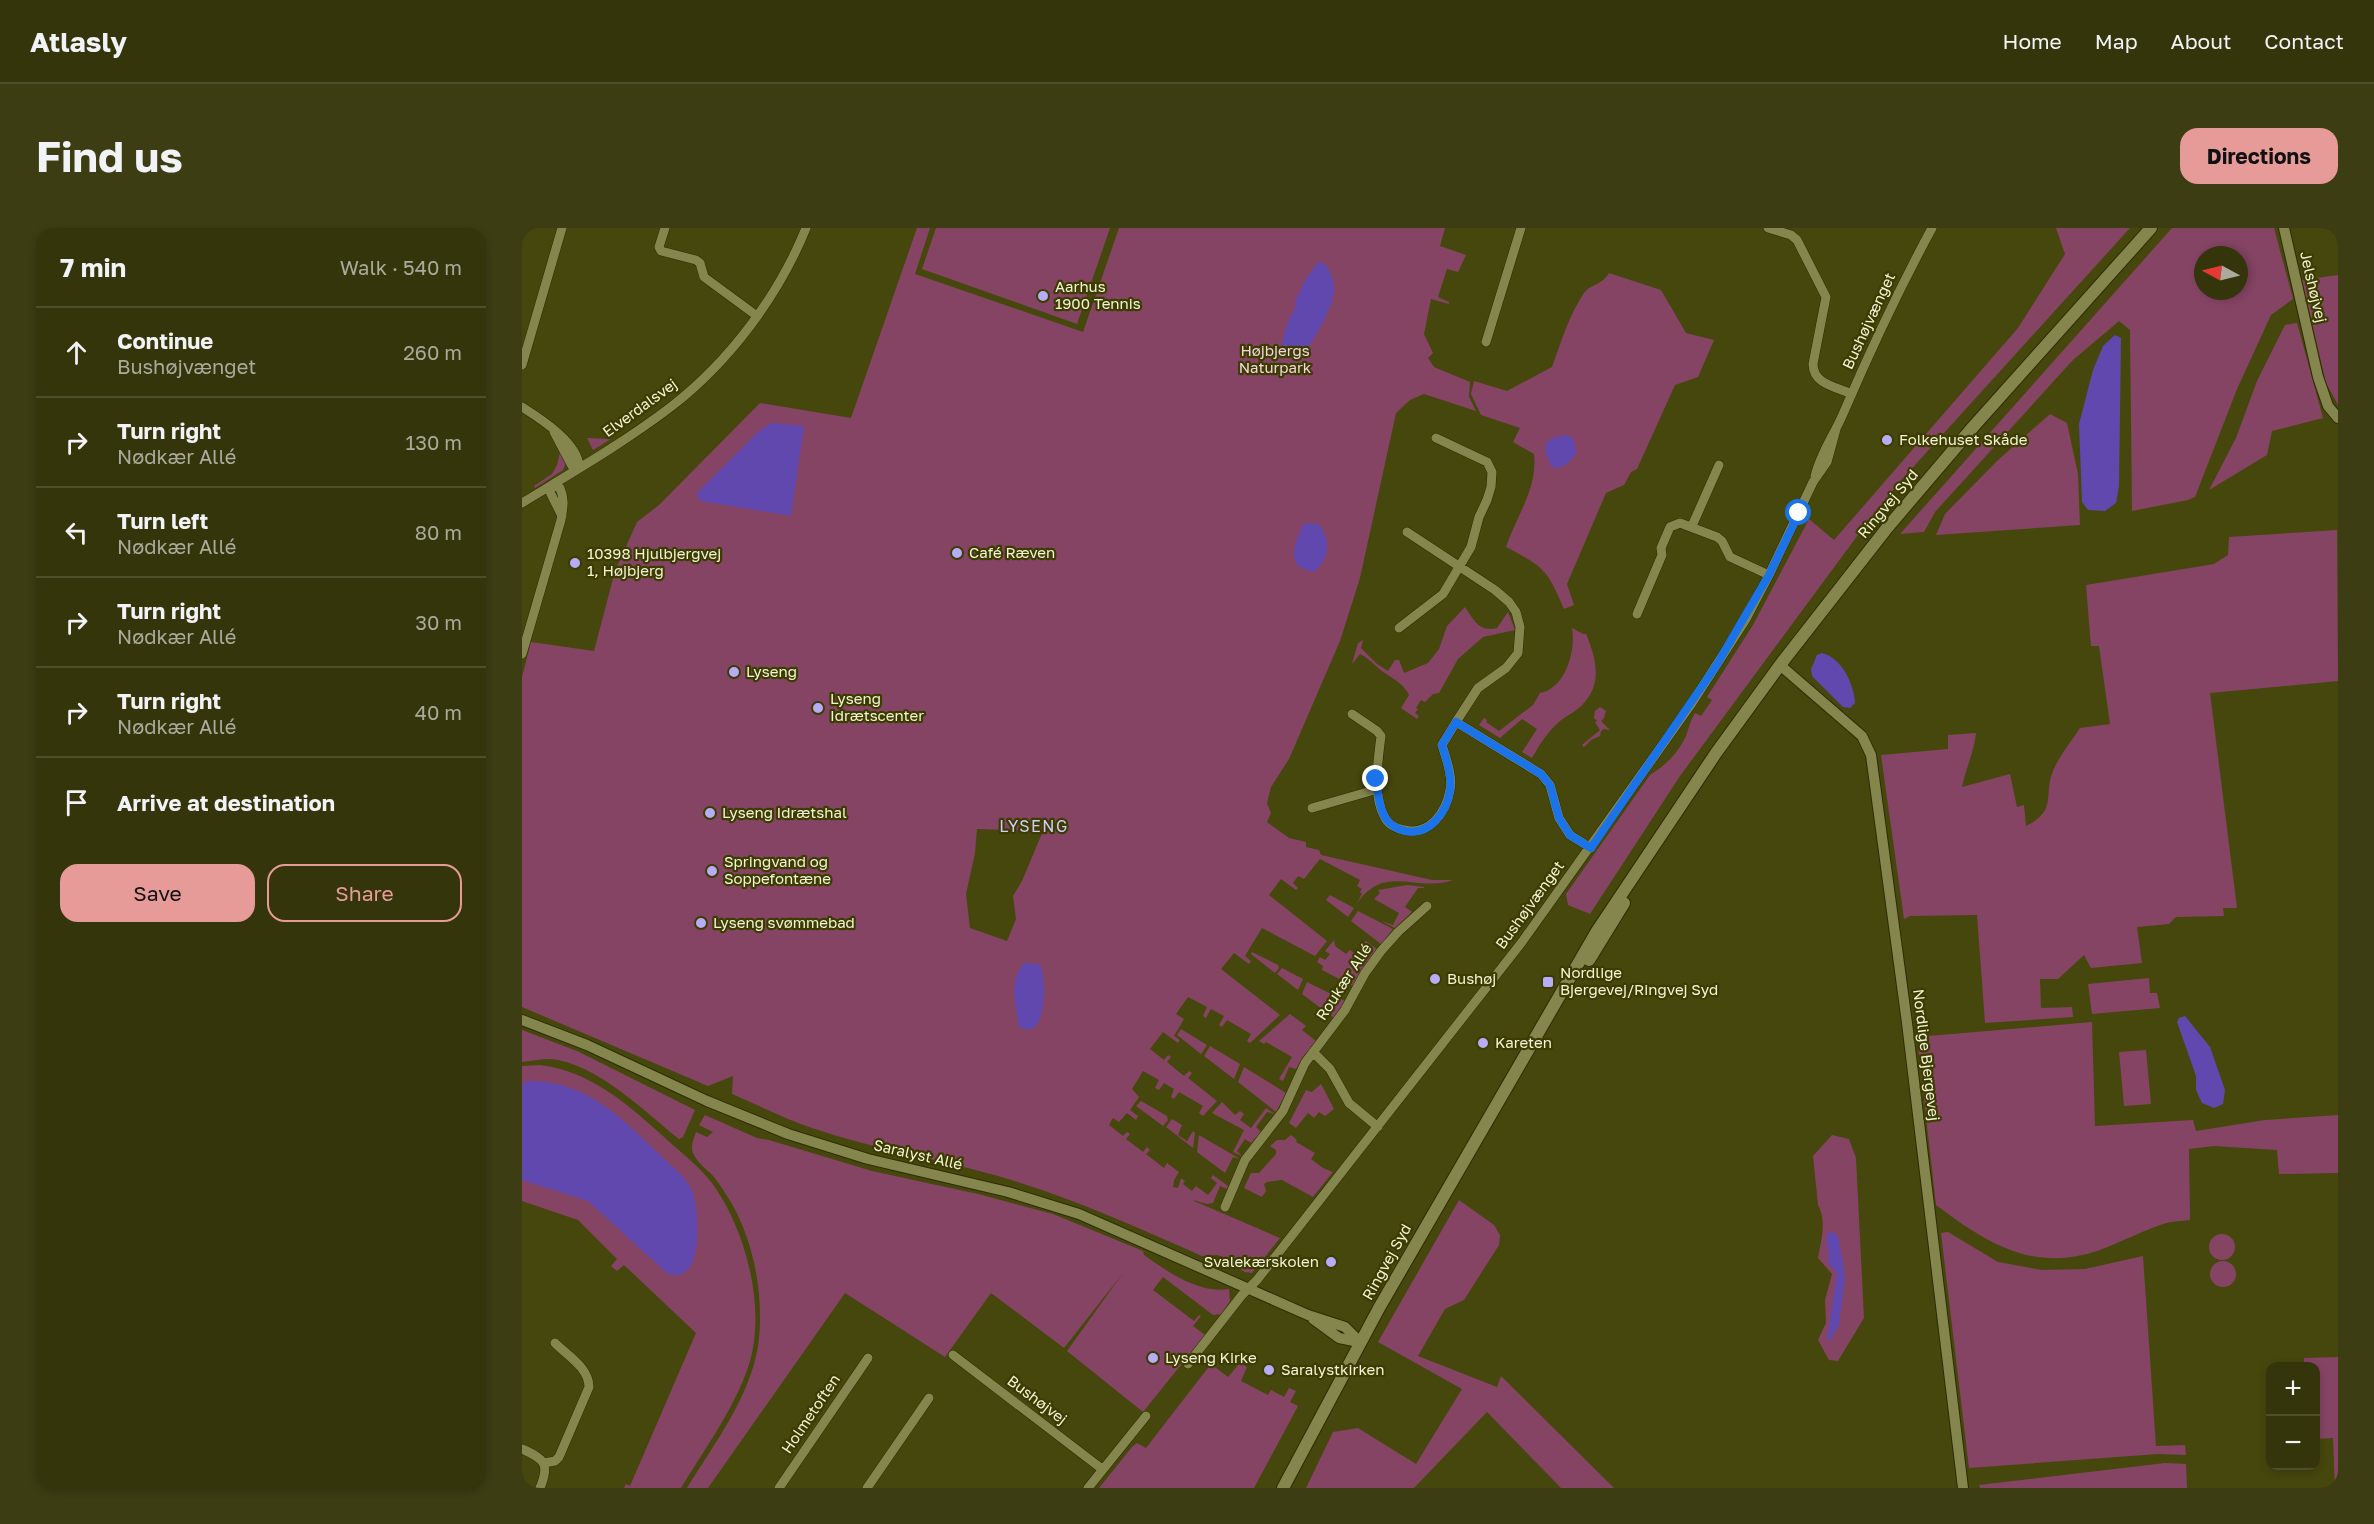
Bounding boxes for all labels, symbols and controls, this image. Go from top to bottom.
text: Atlasly [30,25,127,58]
text: Home [2002,28,2062,54]
text: Map [2095,28,2138,54]
text: About [2171,28,2231,54]
text: Contact [2264,28,2344,54]
button: Directions [2180,128,2338,184]
text: Find us [36,131,183,181]
north arrow [2194,246,2248,300]
street label: Jelshøjvej [2297,249,2331,324]
text: 7 min [60,252,126,283]
text: Walk · 540 m [340,255,462,279]
street label: Bushøjvænget [1838,269,1898,372]
place label: Aarhus 1900 Tennis [1055,277,1141,312]
marker: Aarhus 1900 Tennis [1036,289,1050,303]
text: Continue [117,327,213,354]
icon: ahead [60,336,93,369]
text: 260 m [403,340,462,364]
park label: Højbjergs Naturpark [1239,341,1312,376]
text: Bushøjvænget [117,354,256,378]
street label: Elverdalsvej [599,374,680,440]
text: Turn right [117,417,221,444]
icon: right [60,426,93,459]
text: 130 m [406,430,462,454]
place label: Folkehuset Skåde [1899,430,2028,448]
marker: Folkehuset Skåde [1880,433,1894,447]
text: Nødkær Allé [117,444,236,468]
street label: Ringvej Syd [1853,465,1921,541]
route start [1785,499,1811,525]
text: Turn left [117,507,208,534]
icon: left [60,516,93,549]
text: 80 m [415,520,462,544]
text: Nødkær Allé [117,534,236,558]
place label: Café Ræven [969,543,1055,561]
place label: 10398 Hjulbjergvej 1, Højbjerg [587,544,721,579]
marker: Café Ræven [950,546,964,560]
marker: 10398 Hjulbjergvej 1, Højbjerg [568,556,582,570]
text: Turn right [117,597,221,624]
icon: right [60,606,93,639]
text: 30 m [415,610,462,634]
text: Nødkær Allé [117,624,236,648]
place label: Lyseng [746,662,797,680]
marker: Lyseng [727,665,741,679]
text: Turn right [117,687,221,714]
place label: Lyseng Idrætscenter [830,689,924,724]
icon: right [60,696,93,729]
text: 40 m [415,700,462,724]
marker: Lyseng Idrætscenter [811,701,825,715]
text: Nødkær Allé [117,714,236,738]
route end [1362,765,1388,791]
icon: arrive [60,786,93,819]
text: Arrive at destination [117,789,335,816]
place label: Lyseng Idrætshal [722,803,847,821]
marker: Lyseng Idrætshal [703,806,717,820]
district label: LYSENG [999,816,1069,836]
place label: Springvand og Soppefontæne [724,852,831,887]
street label: Bushøjvænget [1491,857,1567,952]
button: Save [60,864,255,922]
button: Share [267,864,462,922]
marker: Springvand og Soppefontæne [705,864,719,878]
place label: Lyseng svømmebad [713,913,855,931]
marker: Lyseng svømmebad [694,916,708,930]
street label: Roukær Allé [1312,939,1375,1023]
place label: Nordlige Bjergevej/Ringvej Syd [1560,963,1718,998]
place label: Bushøj [1447,969,1496,987]
marker: Bushøj [1428,972,1442,986]
marker: Nordlige Bjergevej/Ringvej Syd [1541,975,1555,989]
street label: Nordlige Bjergevej [1910,988,1944,1122]
place label: Kareten [1495,1033,1552,1051]
marker: Kareten [1476,1036,1490,1050]
street label: Saralyst Allé [872,1135,965,1173]
street label: Ringvej Syd [1358,1220,1414,1303]
place label: Svalekærskolen [1204,1252,1319,1270]
marker: Svalekærskolen [1324,1255,1338,1269]
place label: Lyseng Kirke [1165,1348,1257,1366]
marker: Lyseng Kirke [1146,1351,1160,1365]
place label: Saralystkirken [1281,1360,1385,1378]
map controls [2266,1362,2320,1470]
button: + [2266,1362,2320,1416]
marker: Saralystkirken [1262,1363,1276,1377]
street label: Holmetoften [777,1370,843,1456]
street label: Bushøjvej [1004,1371,1071,1427]
button: − [2266,1416,2320,1470]

